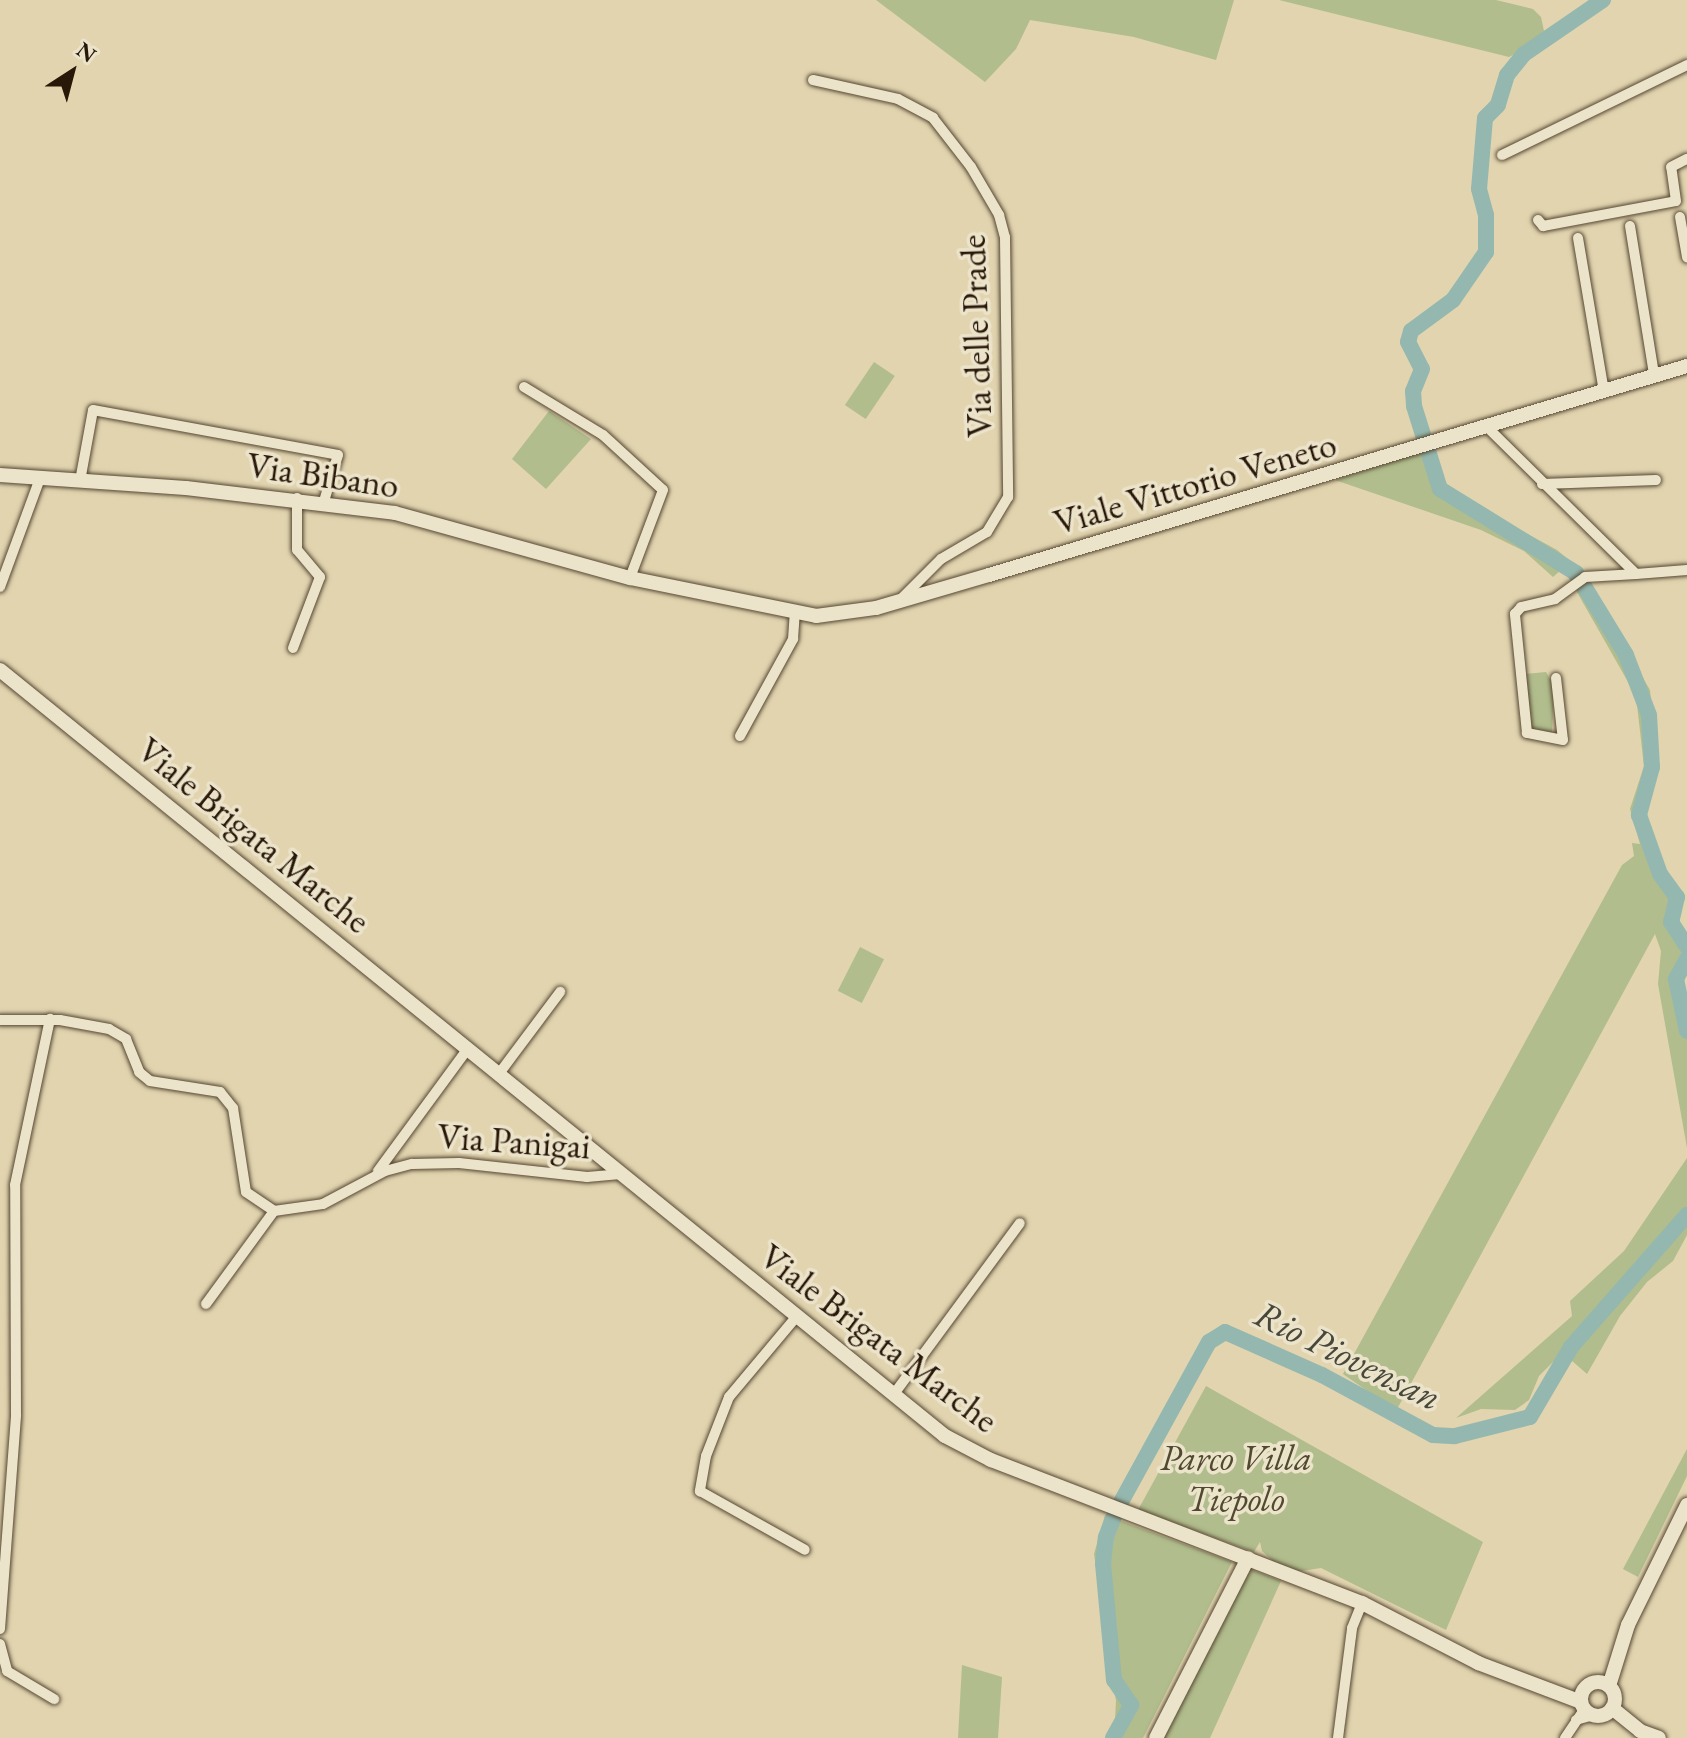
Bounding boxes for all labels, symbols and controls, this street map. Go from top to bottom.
north arrow [32,32,112,112]
text: N [71,35,102,69]
street label: Via delle Prade [951,234,1001,438]
street label: Viale Vittorio Veneto [1049,422,1341,544]
street label: Via Bibano [244,443,402,507]
street label: Viale Brigata Marche [129,728,379,942]
street label: Via Panigai [436,1114,592,1168]
street label: Viale Brigata Marche [752,1234,1006,1442]
water label: Rio Piovensan [1247,1290,1449,1420]
park label: Parco Villa Tiepolo [1160,1435,1312,1520]

